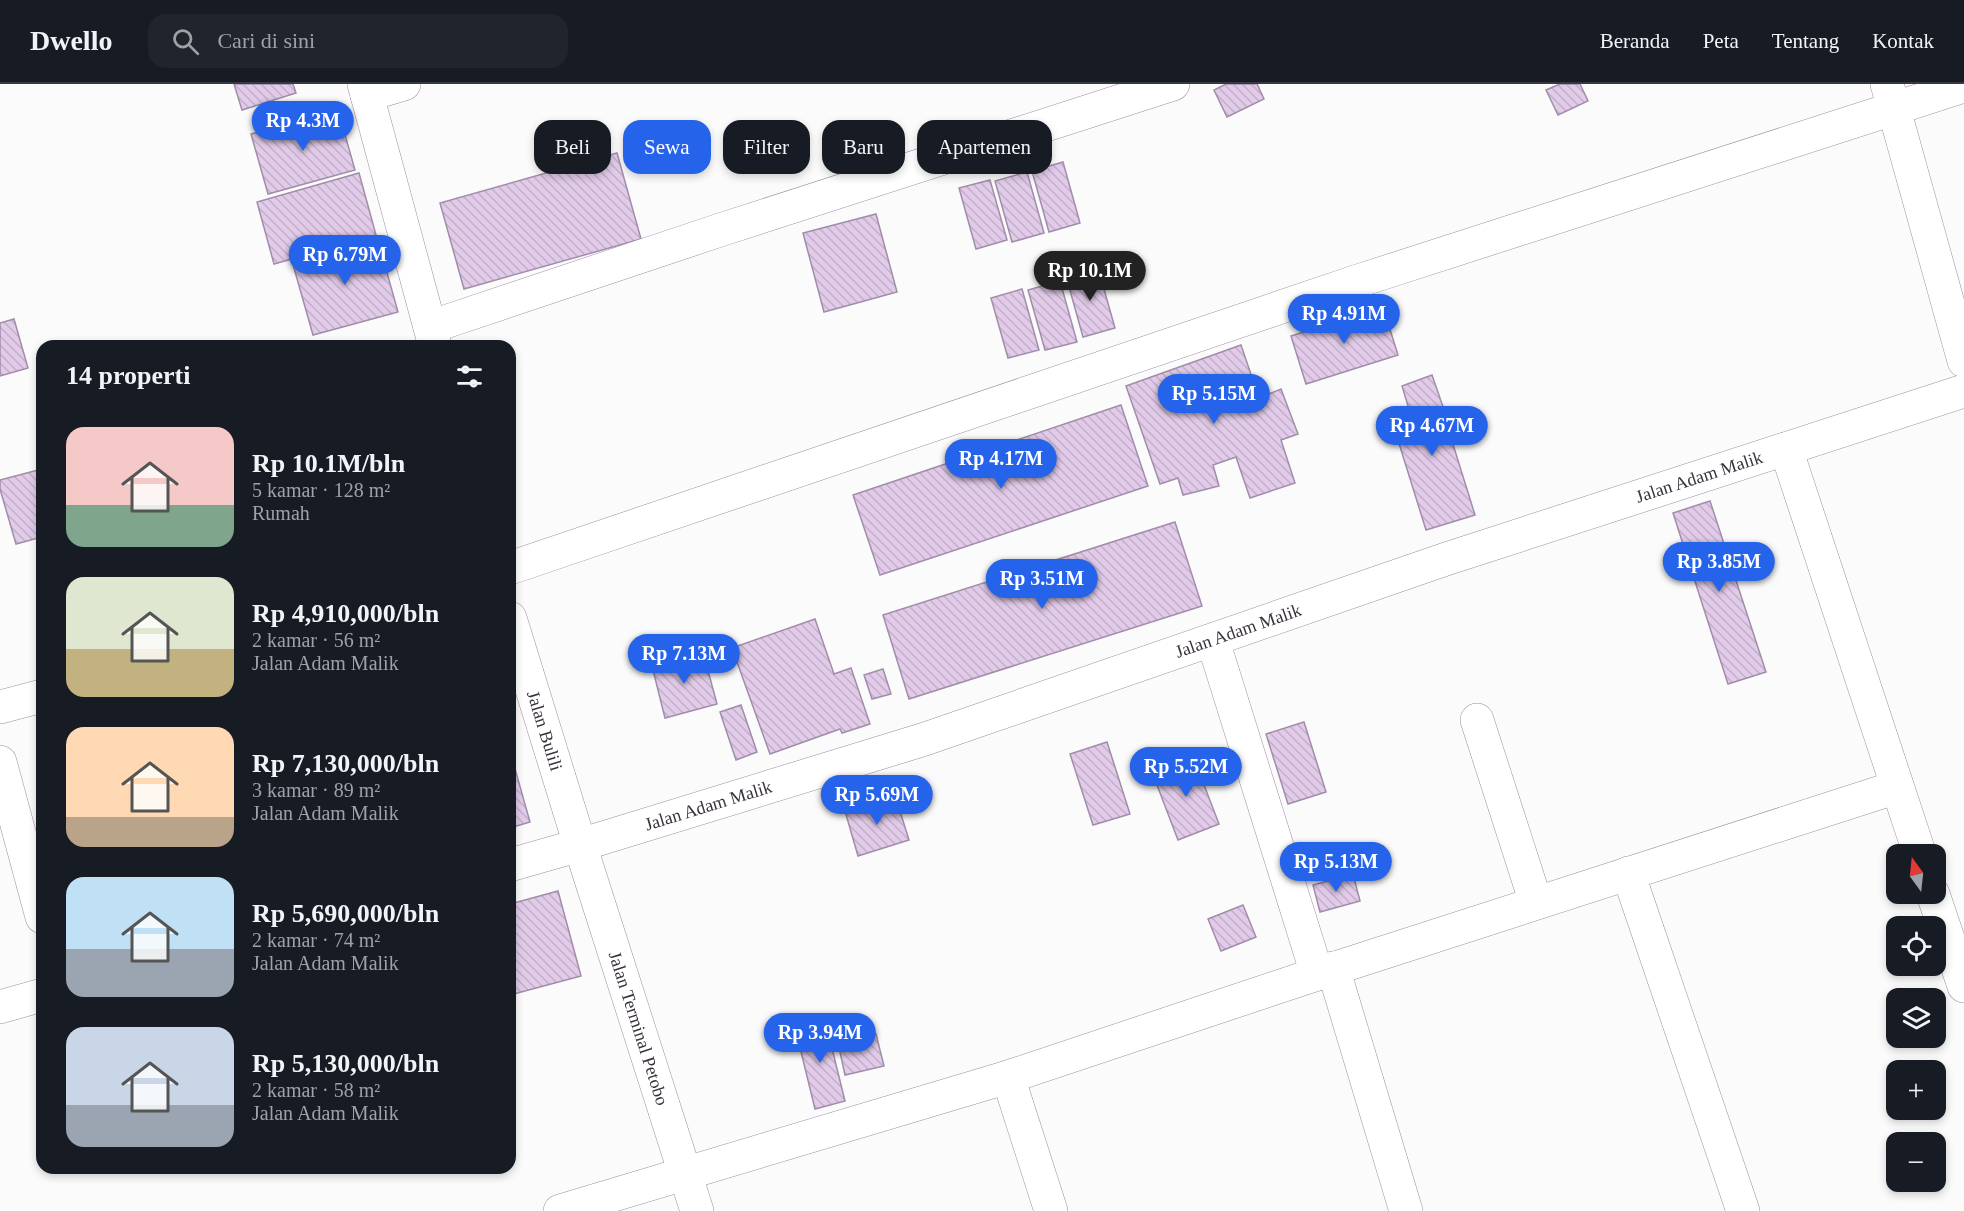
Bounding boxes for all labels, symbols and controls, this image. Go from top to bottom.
search box [148,14,568,68]
text: Dwello [30,25,112,56]
icon: search [169,25,202,58]
text: Cari di sini [217,28,315,53]
text: Beranda [1600,29,1670,53]
text: Peta [1703,29,1739,53]
text: Tentang [1772,29,1839,53]
text: Kontak [1872,29,1934,53]
pin: Rp 4.3M [248,101,358,152]
text: Rp 4.3M [266,109,340,131]
chip: Beli [534,120,611,174]
chip: Sewa [623,120,711,174]
chip: Filter [723,120,810,174]
chip: Baru [822,120,905,174]
chip: Apartemen [917,120,1052,174]
pin: Rp 6.79M [283,235,407,286]
text: Rp 6.79M [303,243,387,265]
pin: Rp 10.1M [1028,251,1152,302]
text: Rp 10.1M [1048,259,1132,281]
pin: Rp 4.91M [1282,294,1406,345]
text: Rp 4.91M [1302,302,1386,324]
icon: filters [453,360,486,393]
text: 14 properti [66,361,190,390]
pin: Rp 5.15M [1152,374,1276,425]
text: Rp 5.15M [1172,382,1256,404]
pin: Rp 4.67M [1370,406,1494,457]
text: Rp 4.67M [1390,414,1474,436]
pin: Rp 4.17M [939,439,1063,490]
text: Rp 4.17M [959,447,1043,469]
street label: Jalan Adam Malik [1633,447,1765,507]
text: Rp 10.1M/bln [252,449,405,478]
icon: home [114,451,186,523]
text: 5 kamar · 128 m² [252,479,390,501]
text: Rumah [252,502,310,524]
pin: Rp 3.85M [1657,542,1781,593]
text: Rp 3.85M [1677,550,1761,572]
pin: Rp 3.51M [980,559,1104,610]
text: Rp 3.51M [1000,567,1084,589]
text: Rp 4,910,000/bln [252,599,439,628]
street label: Jalan Adam Malik [1172,600,1304,662]
icon: home [114,601,186,673]
text: 2 kamar · 56 m² [252,629,380,651]
pin: Rp 7.13M [622,634,746,685]
text: Rp 7.13M [642,642,726,664]
text: Jalan Adam Malik [252,652,399,674]
street label: Jalan Bulili [523,688,566,773]
pin: Rp 5.52M [1124,747,1248,798]
text: Rp 7,130,000/bln [252,749,439,778]
icon: home [114,751,186,823]
text: Rp 5.52M [1144,755,1228,777]
pin: Rp 5.69M [815,775,939,826]
street label: Jalan Adam Malik [642,777,774,835]
text: 3 kamar · 89 m² [252,779,380,801]
text: Rp 5.69M [835,783,919,805]
text: Jalan Adam Malik [252,802,399,824]
pin: Rp 5.13M [1274,842,1398,893]
north arrow [1886,844,1946,904]
map controls [1886,844,1946,1192]
text: Rp 5.13M [1294,850,1378,872]
text: Rp 5,690,000/bln [252,899,439,928]
icon: home [114,901,186,973]
button: locate [1886,916,1946,976]
text: 2 kamar · 74 m² [252,929,380,951]
street label: Jalan Terminal Petobo [605,949,673,1108]
text: Jalan Adam Malik [252,952,399,974]
button: layers [1886,988,1946,1048]
pin: Rp 3.94M [758,1013,882,1064]
text: Rp 3.94M [778,1021,862,1043]
text: Rp 5,130,000/bln [252,1049,439,1078]
icon: home [114,1051,186,1123]
button: + [1886,1060,1946,1120]
text: 2 kamar · 58 m² [252,1079,380,1101]
text: Jalan Adam Malik [252,1102,399,1124]
button: − [1886,1132,1946,1192]

